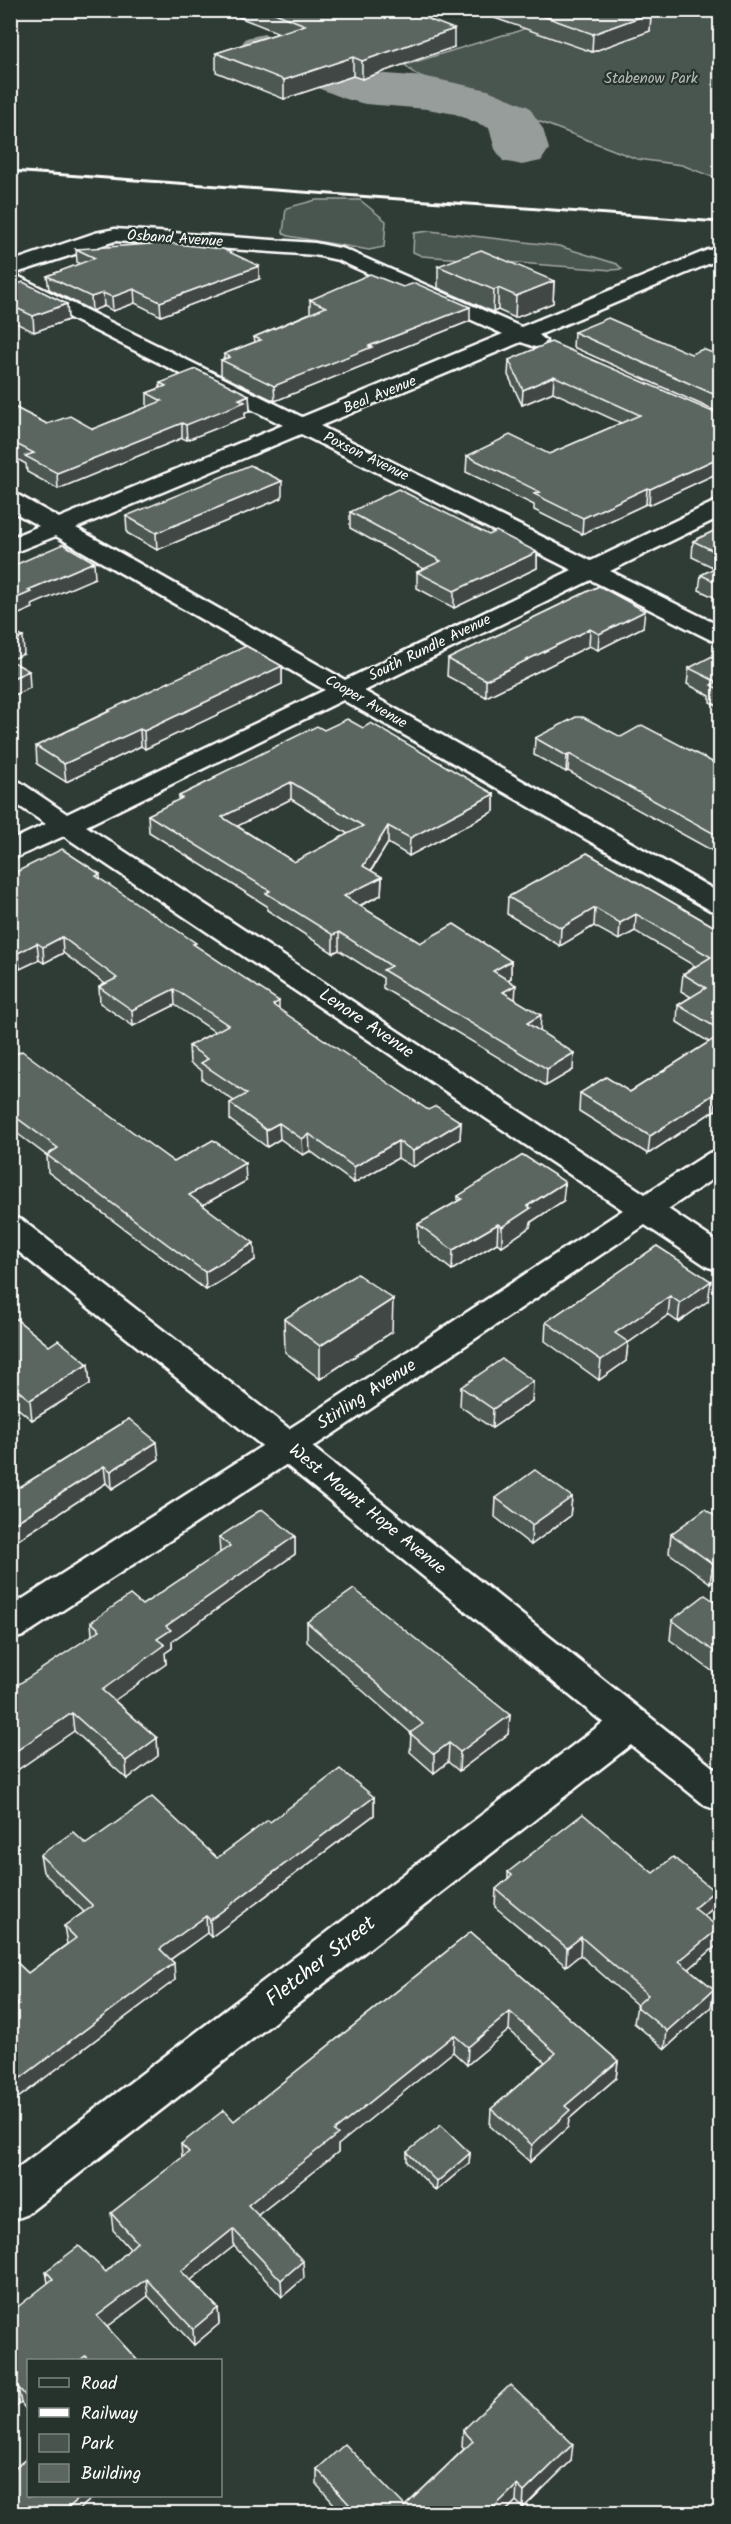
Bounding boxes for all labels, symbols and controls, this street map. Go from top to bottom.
park label: Stabenow Park [604,67,699,91]
street label: Osband Avenue [126,224,224,254]
street label: Beal Avenue [340,369,421,421]
street label: Poxson Avenue [319,426,413,488]
street label: South Rundle Avenue [365,608,496,688]
street label: Cooper Avenue [320,669,412,735]
street label: Lenore Avenue [312,981,420,1067]
street label: Stirling Avenue [311,1352,423,1438]
street label: West Mount Hope Avenue [282,1437,452,1583]
street label: Fletcher Street [259,1908,384,2016]
legend [27,2359,222,2497]
text: Road [81,2370,118,2399]
text: Railway [81,2400,138,2429]
text: Park [81,2430,114,2459]
text: Building [81,2460,141,2489]

